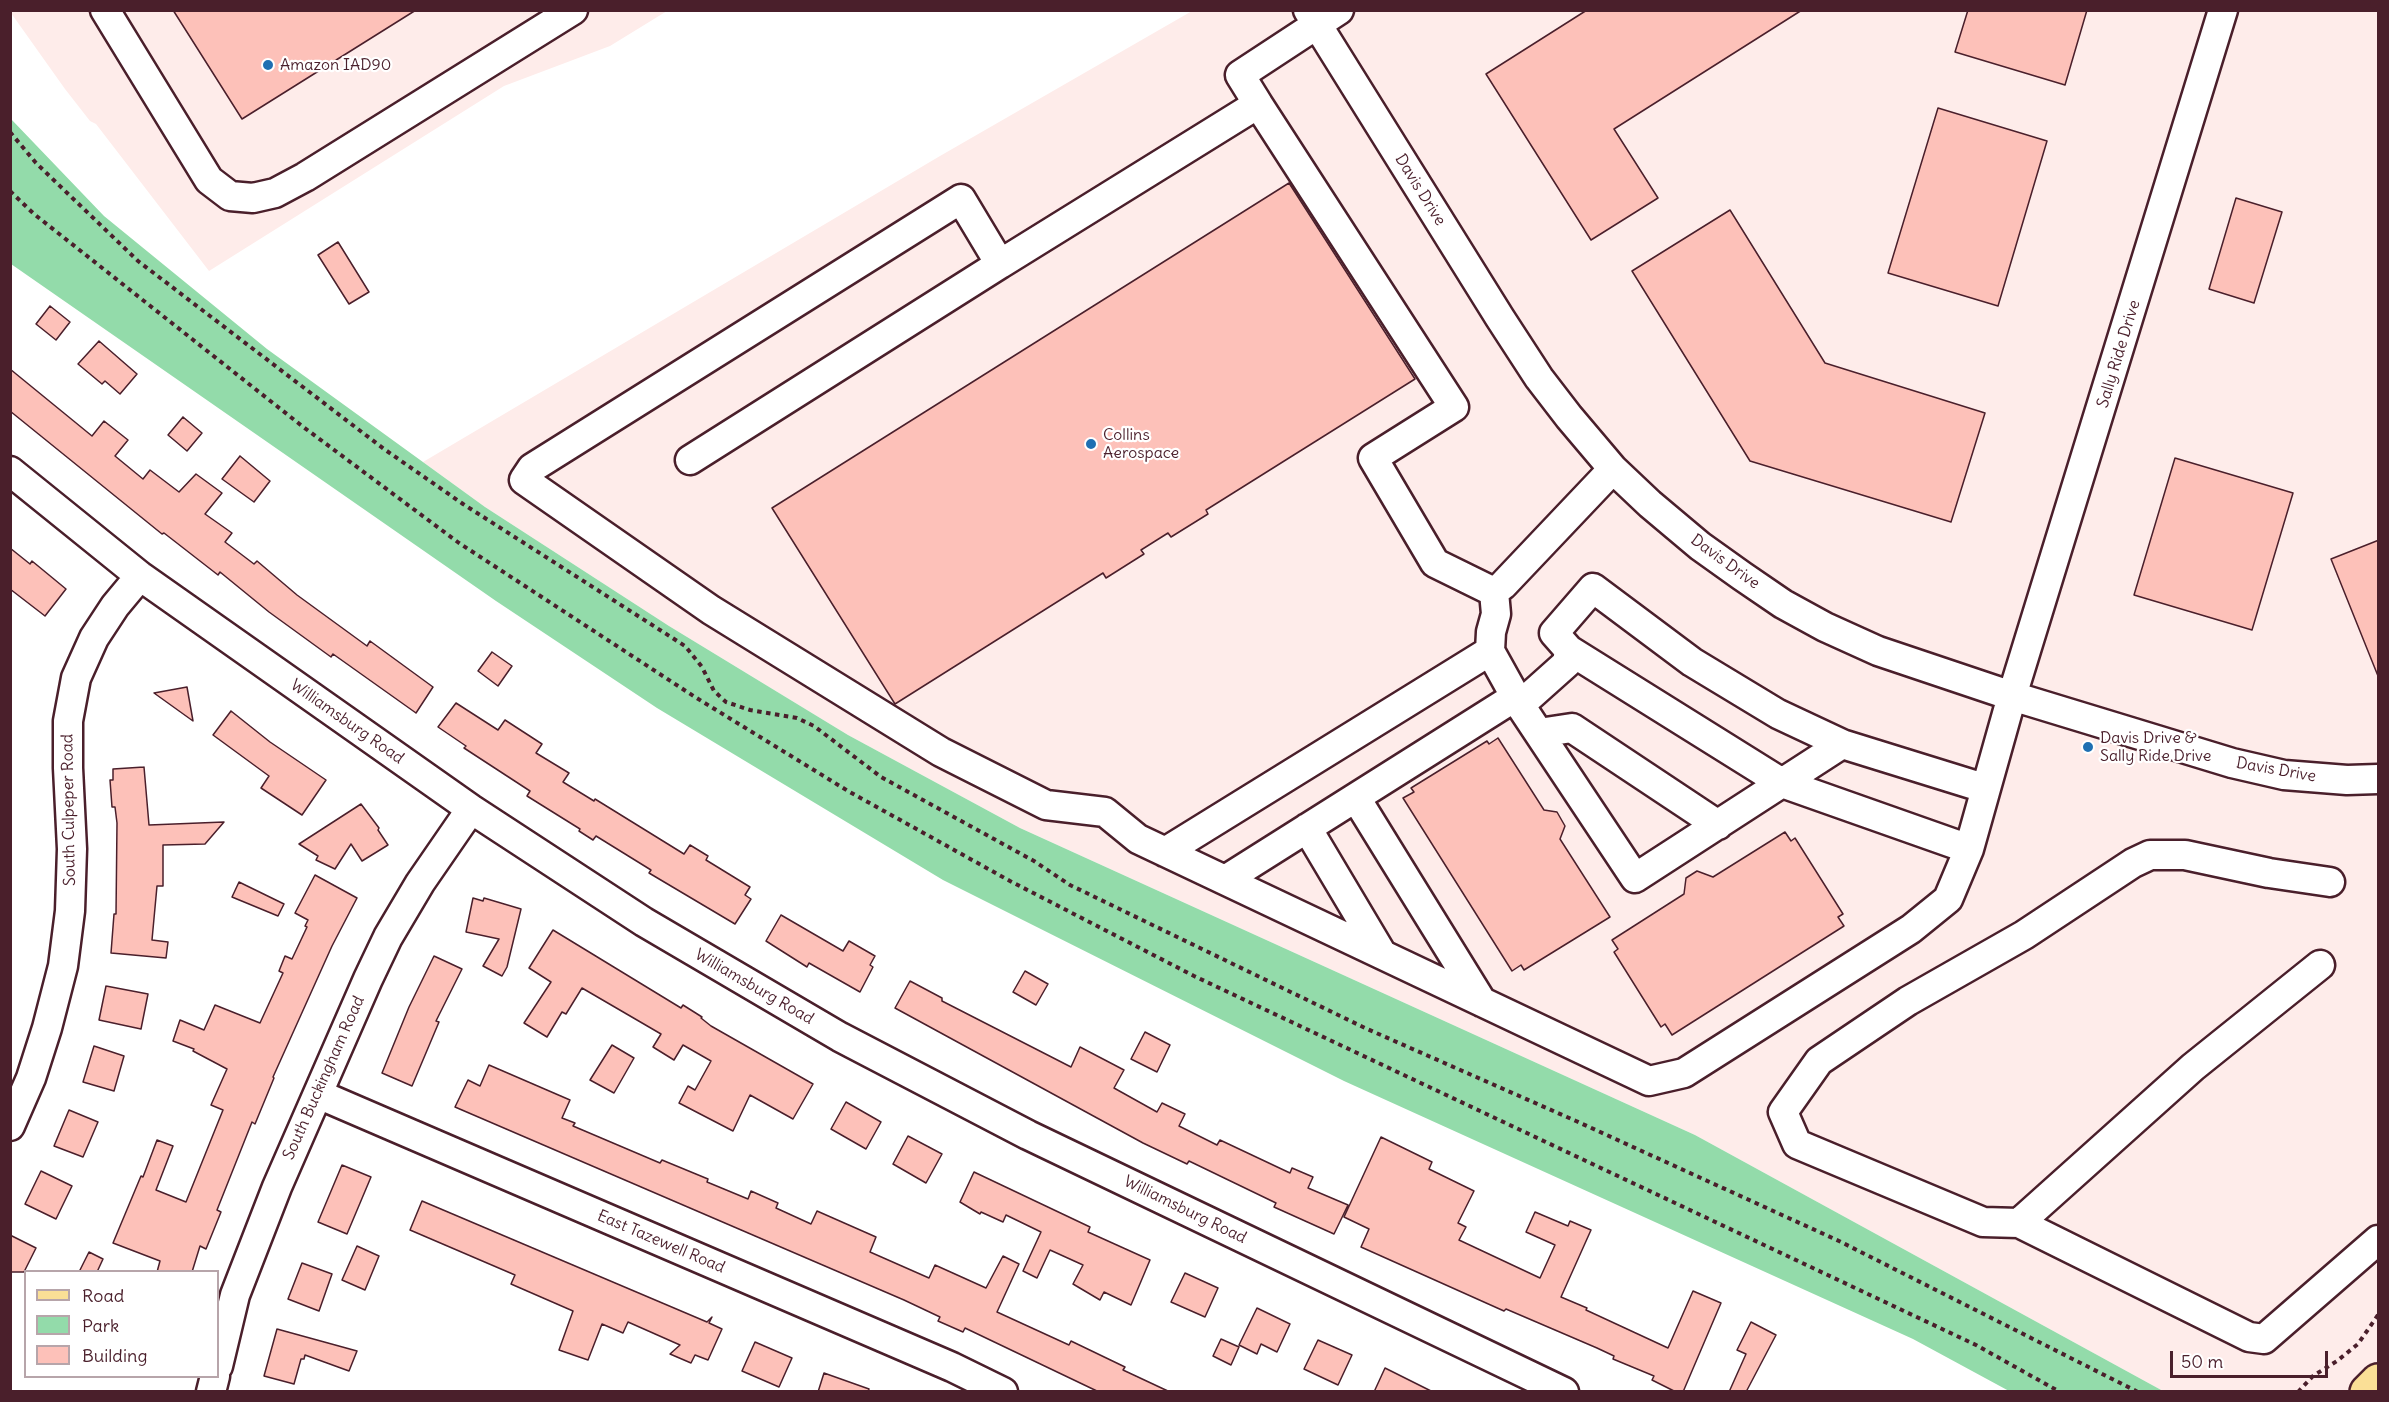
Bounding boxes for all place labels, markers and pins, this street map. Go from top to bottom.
place label: Amazon IAD90 [280,55,391,75]
marker: Amazon IAD90 [261,58,275,72]
place label: Collins Aerospace [1103,425,1179,463]
marker: Collins Aerospace [1084,437,1098,451]
place label: Davis Drive & Sally Ride Drive [2100,728,2211,766]
marker: Davis Drive & Sally Ride Drive [2081,740,2095,754]

